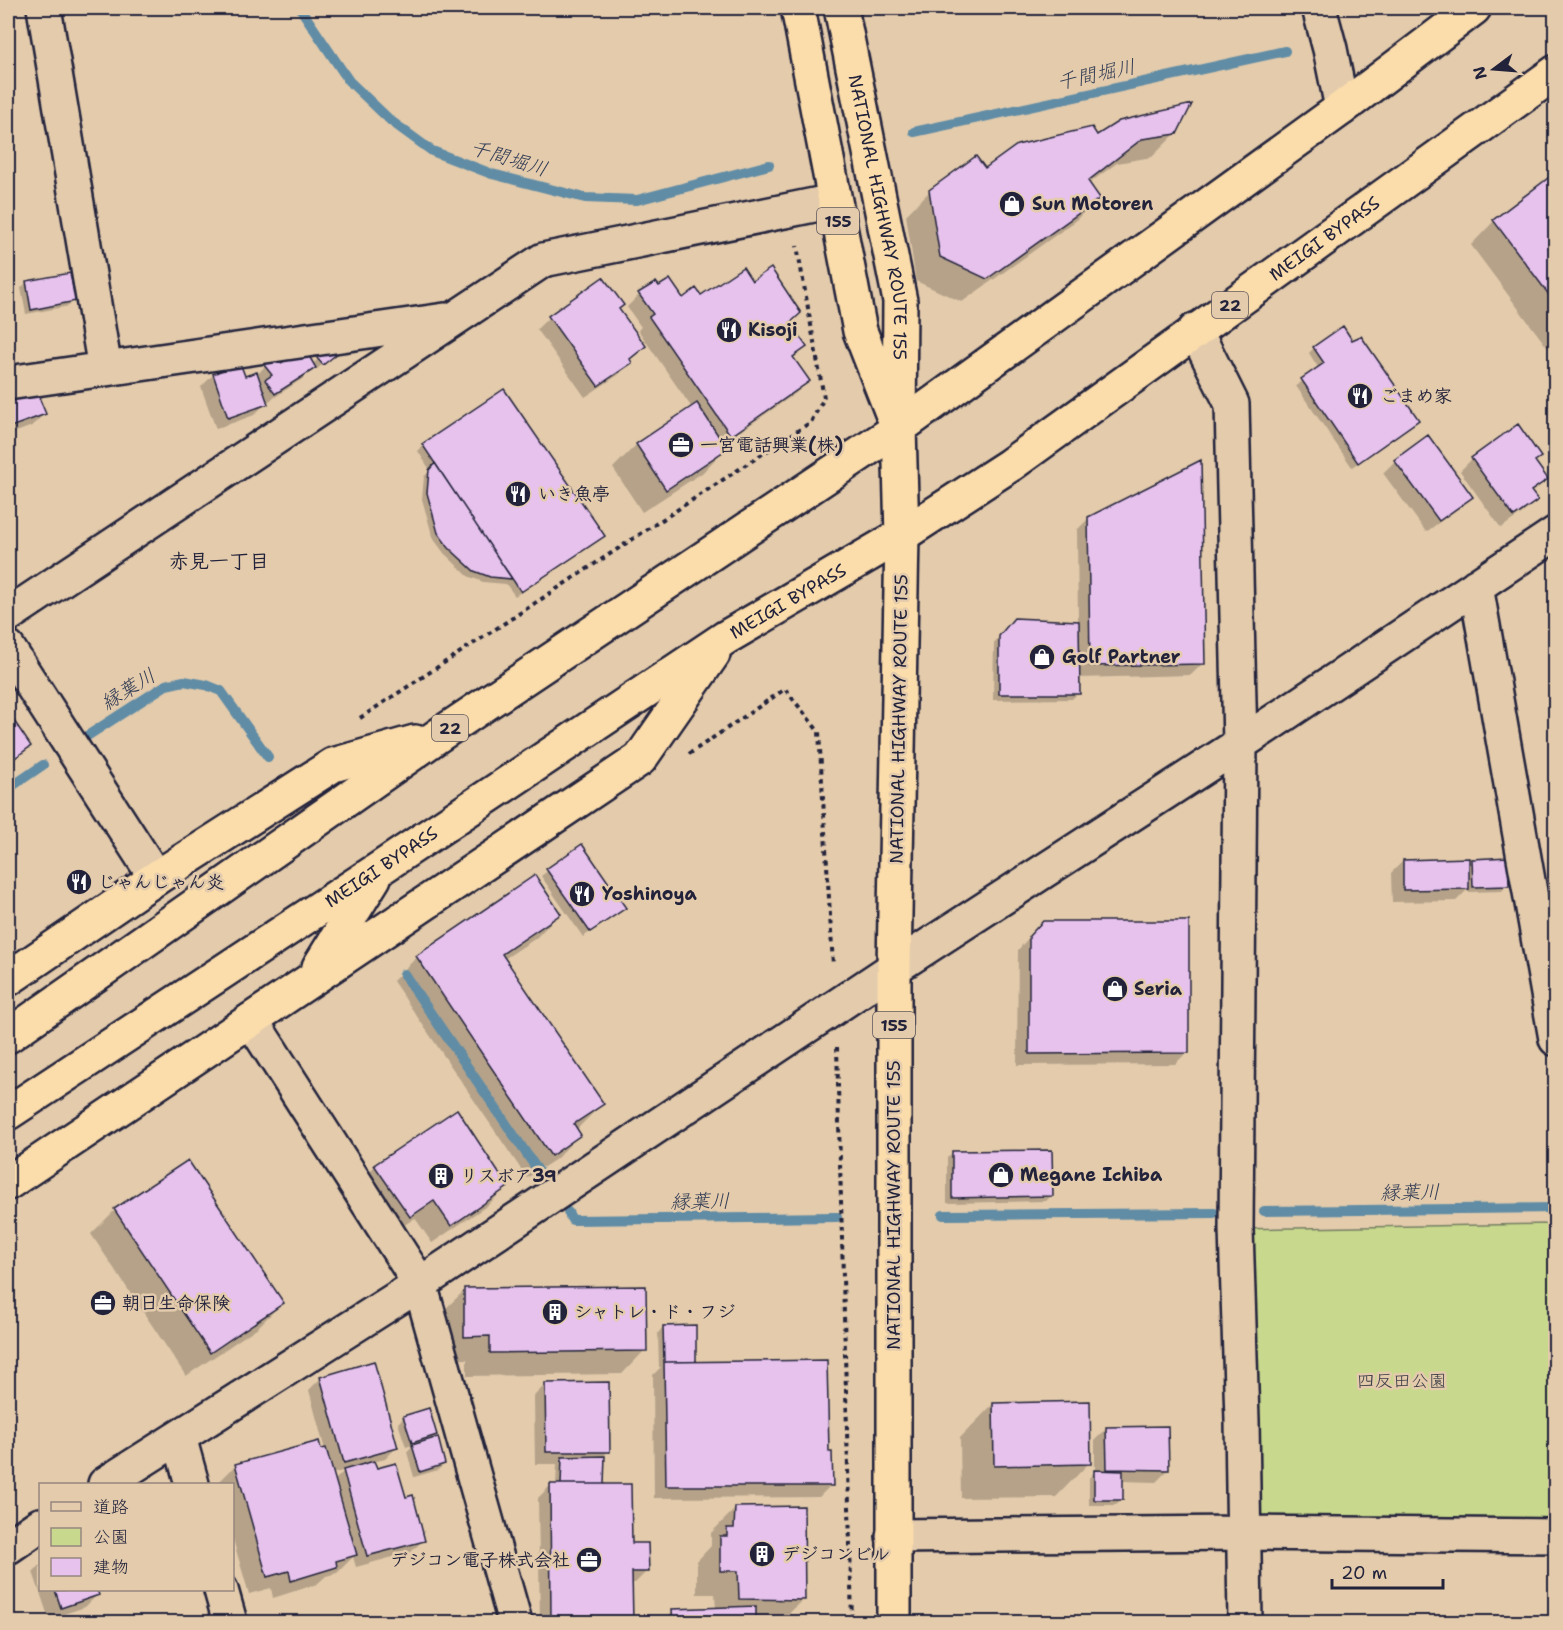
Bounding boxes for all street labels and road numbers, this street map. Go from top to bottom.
street label: NATIONAL HIGHWAY ROUTE 155 [843,72,912,360]
street label: MEIGI BYPASS [1264,191,1385,287]
road number: 155 [817,208,859,234]
road number: 22 [1212,292,1248,318]
street label: MEIGI BYPASS [725,558,851,645]
street label: NATIONAL HIGHWAY ROUTE 155 [884,574,914,864]
road number: 22 [432,715,468,741]
street label: MEIGI BYPASS [320,821,442,913]
road number: 155 [873,1012,915,1038]
street label: NATIONAL HIGHWAY ROUTE 155 [882,1060,906,1350]

